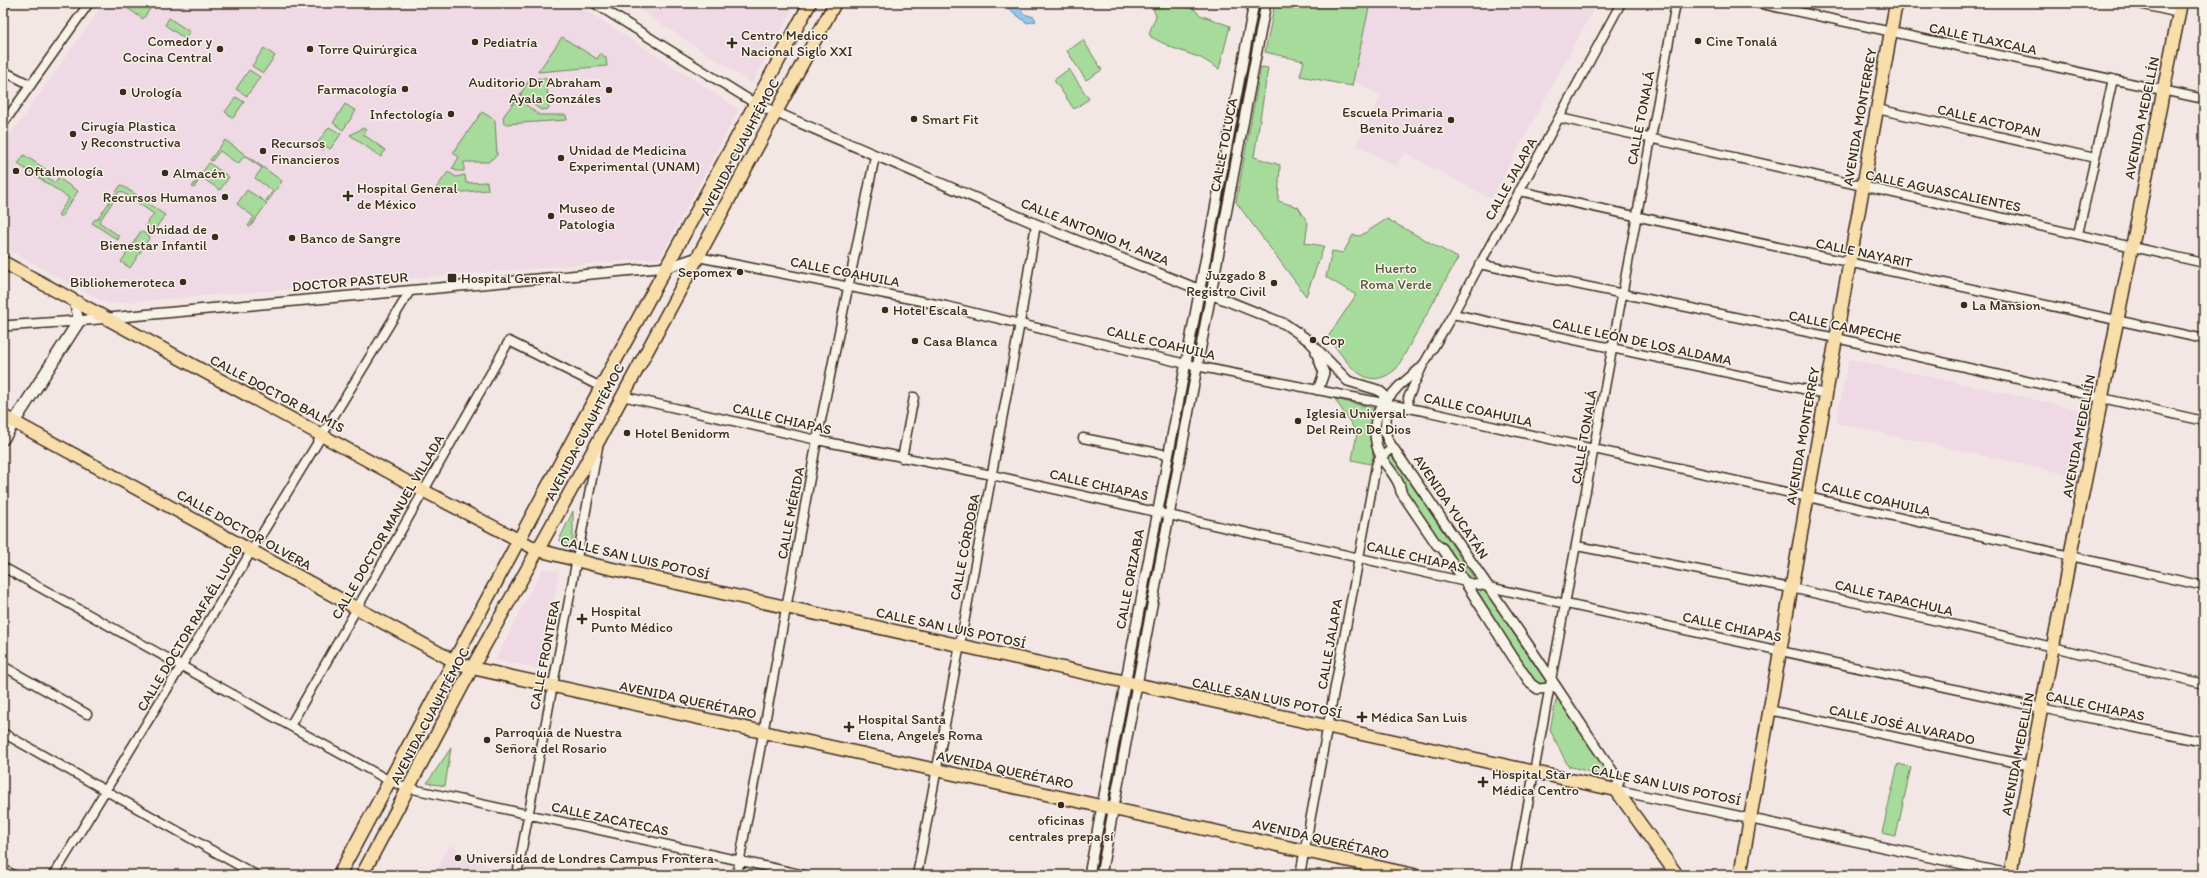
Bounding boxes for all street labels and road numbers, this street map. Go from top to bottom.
street label: CALLE TLAXCALA [1927,19,2039,59]
street label: AVENIDA MONTERREY [1840,47,1880,187]
street label: AVENIDA MEDELLÍN [2121,55,2163,181]
street label: CALLE TONALÁ [1624,69,1658,166]
street label: AVENIDA CUAUHTÉMOC [697,76,783,218]
street label: CALLE TOLUCA [1207,97,1241,193]
street label: CALLE ACTOPAN [1936,101,2042,141]
street label: CALLE JALAPA [1481,135,1541,223]
street label: CALLE AGUASCALIENTES [1864,166,2023,216]
street label: CALLE ANTONIO M. ANZA [1018,194,1172,270]
street label: CALLE NAYARIT [1814,234,1914,272]
street label: CALLE COAHUILA [789,253,901,291]
street label: DOCTOR PASTEUR [291,268,409,296]
street label: CALLE CAMPECHE [1787,307,1903,347]
street label: CALLE LEÓN DE LOS ALDAMA [1551,315,1733,369]
street label: CALLE COAHUILA [1105,322,1217,364]
street label: CALLE DOCTOR BALMIS [207,351,347,437]
street label: AVENIDA CUAUHTÉMOC [542,361,628,503]
street label: AVENIDA MONTERREY [1783,366,1823,506]
street label: AVENIDA MEDELLÍN [2059,373,2099,499]
street label: CALLE TONALÁ [1567,388,1601,486]
street label: CALLE COAHUILA [1422,389,1534,431]
street label: CALLE CHIAPAS [731,399,833,439]
street label: CALLE DOCTOR MANUEL VILLADA [328,431,448,623]
street label: AVENIDA YUCATÁN [1410,452,1492,562]
street label: CALLE MÉRIDA [774,465,808,561]
street label: CALLE CHIAPAS [1048,465,1150,505]
street label: CALLE COAHUILA [1820,478,1932,520]
street label: CALLE DOCTOR OLVERA [174,486,314,574]
street label: CALLE CÓRDOBA [946,492,984,602]
street label: CALLE ORIZABA [1112,527,1148,631]
street label: CALLE SAN LUIS POTOSÍ [559,533,711,583]
street label: CALLE CHIAPAS [1365,537,1467,577]
street label: CALLE DOCTOR RAFAÉL LUCIO [133,541,247,715]
street label: CALLE TAPACHULA [1833,576,1955,620]
street label: CALLE JALAPA [1314,597,1346,691]
street label: CALLE FRONTERA [526,598,564,711]
street label: CALLE SAN LUIS POTOSÍ [875,604,1027,652]
street label: CALLE CHIAPAS [1681,608,1783,646]
street label: AVENIDA CUAUHTÉMOC [387,645,473,787]
street label: CALLE SAN LUIS POTOSÍ [1191,674,1343,722]
street label: AVENIDA QUERÉTARO [618,677,758,723]
street label: CALLE CHIAPAS [2044,687,2146,725]
street label: AVENIDA MEDELLÍN [1998,691,2038,817]
street label: CALLE JOSÉ ALVARADO [1827,701,1977,749]
street label: AVENIDA QUERÉTARO [935,747,1075,793]
street label: CALLE SAN LUIS POTOSÍ [1590,761,1742,809]
street label: CALLE ZACATECAS [550,798,670,840]
street label: AVENIDA QUERÉTARO [1251,815,1391,863]

